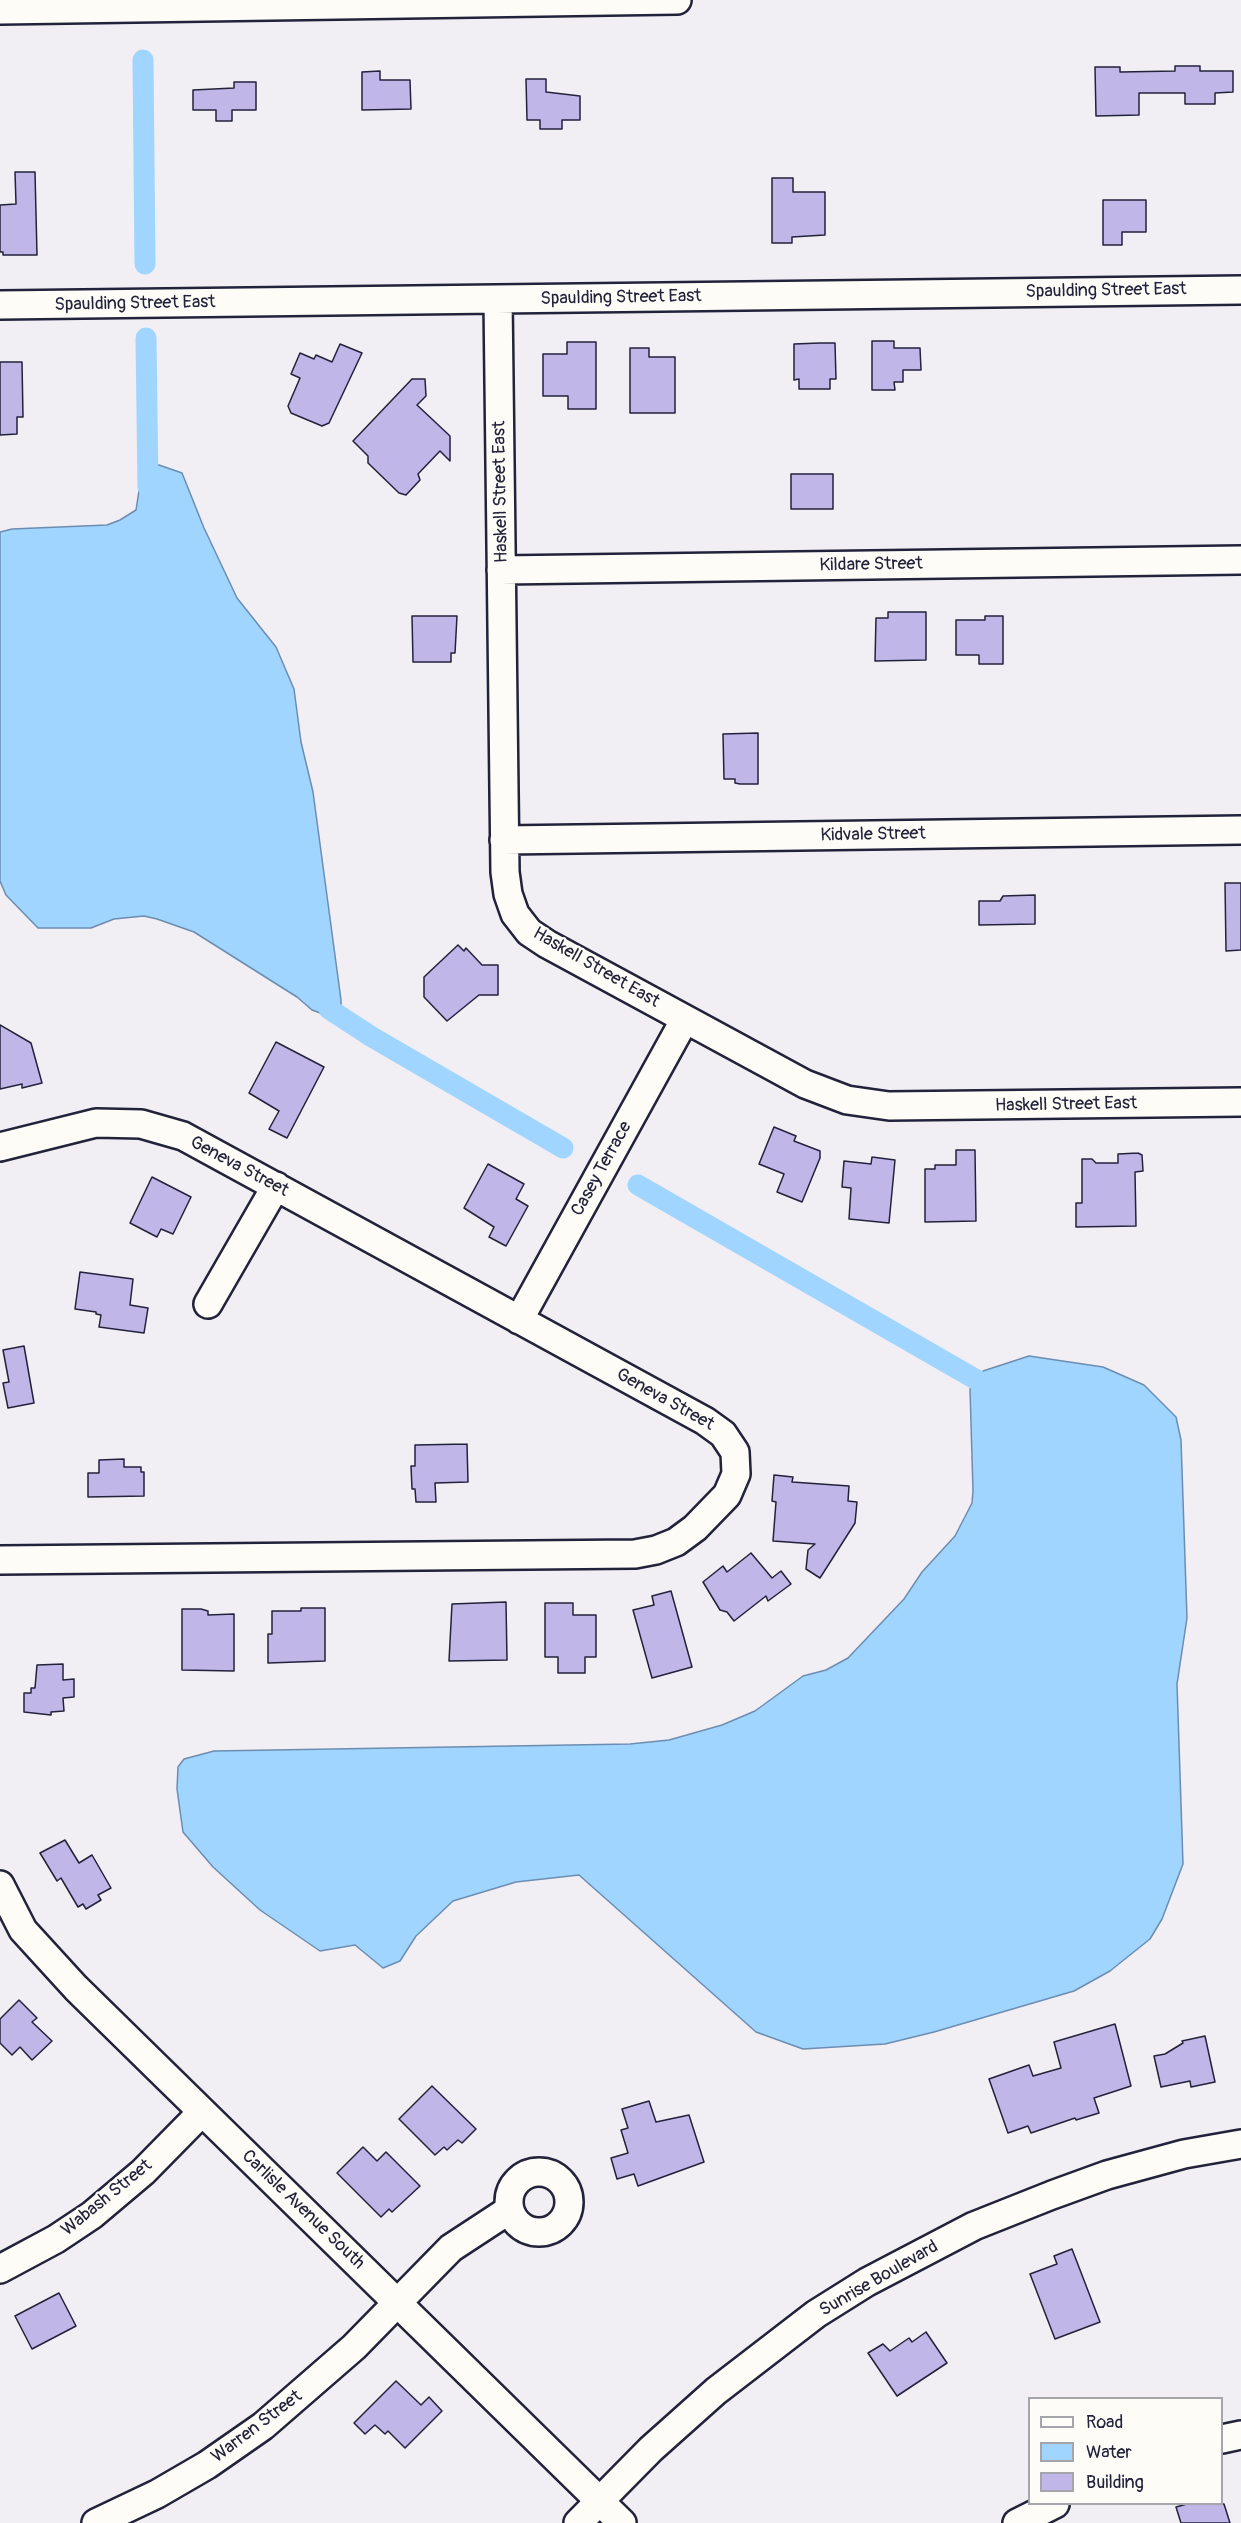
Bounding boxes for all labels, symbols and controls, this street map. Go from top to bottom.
street label: Spaulding Street East [1025,279,1187,303]
street label: Spaulding Street East [540,286,702,310]
street label: Spaulding Street East [54,292,216,316]
street label: Haskell Street East [489,421,513,563]
street label: Kildare Street [819,553,923,577]
street label: Kidvale Street [820,823,926,847]
street label: Haskell Street East [529,923,663,1013]
street label: Haskell Street East [995,1093,1137,1117]
street label: Casey Terrace [567,1118,637,1220]
street label: Geneva Street [186,1132,292,1202]
street label: Geneva Street [612,1364,718,1436]
street label: Carlisle Avenue South [237,2146,369,2274]
street label: Wabash Street [57,2155,157,2241]
street label: Sunrise Boulevard [816,2236,942,2322]
street label: Warren Street [208,2386,306,2468]
legend [1028,2397,1223,2505]
text: Road [1086,2411,1123,2434]
text: Water [1086,2441,1132,2464]
text: Building [1086,2471,1144,2494]

